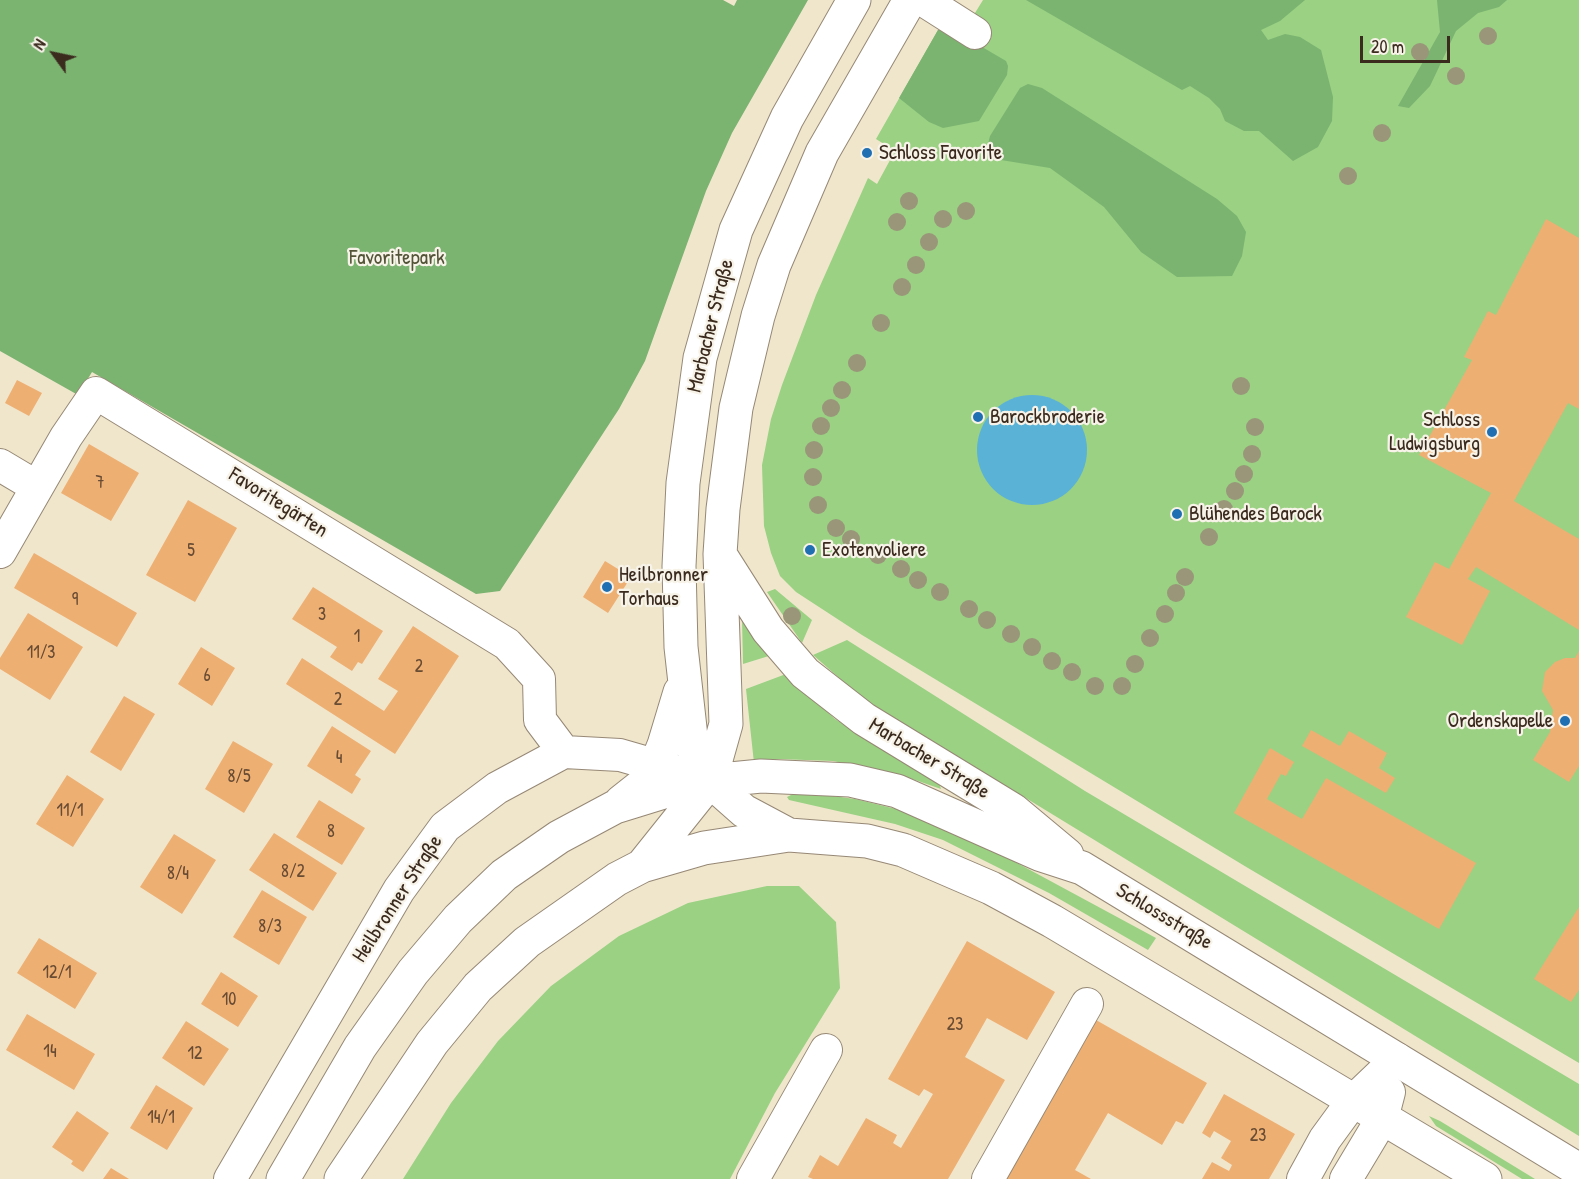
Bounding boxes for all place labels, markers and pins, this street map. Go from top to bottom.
place label: Schloss Favorite [879,140,1002,166]
marker: Schloss Favorite [860,146,874,160]
place label: Barockbroderie [990,404,1105,430]
place label: Schloss Ludwigsburg [1389,407,1480,457]
marker: Barockbroderie [971,410,985,424]
marker: Schloss Ludwigsburg [1485,425,1499,439]
place label: Blühendes Barock [1189,501,1322,527]
marker: Blühendes Barock [1170,507,1184,521]
place label: Exotenvoliere [822,537,926,563]
marker: Exotenvoliere [803,543,817,557]
place label: Heilbronner Torhaus [619,562,708,612]
marker: Heilbronner Torhaus [600,580,614,594]
place label: Ordenskapelle [1447,708,1553,734]
marker: Ordenskapelle [1558,714,1572,728]

